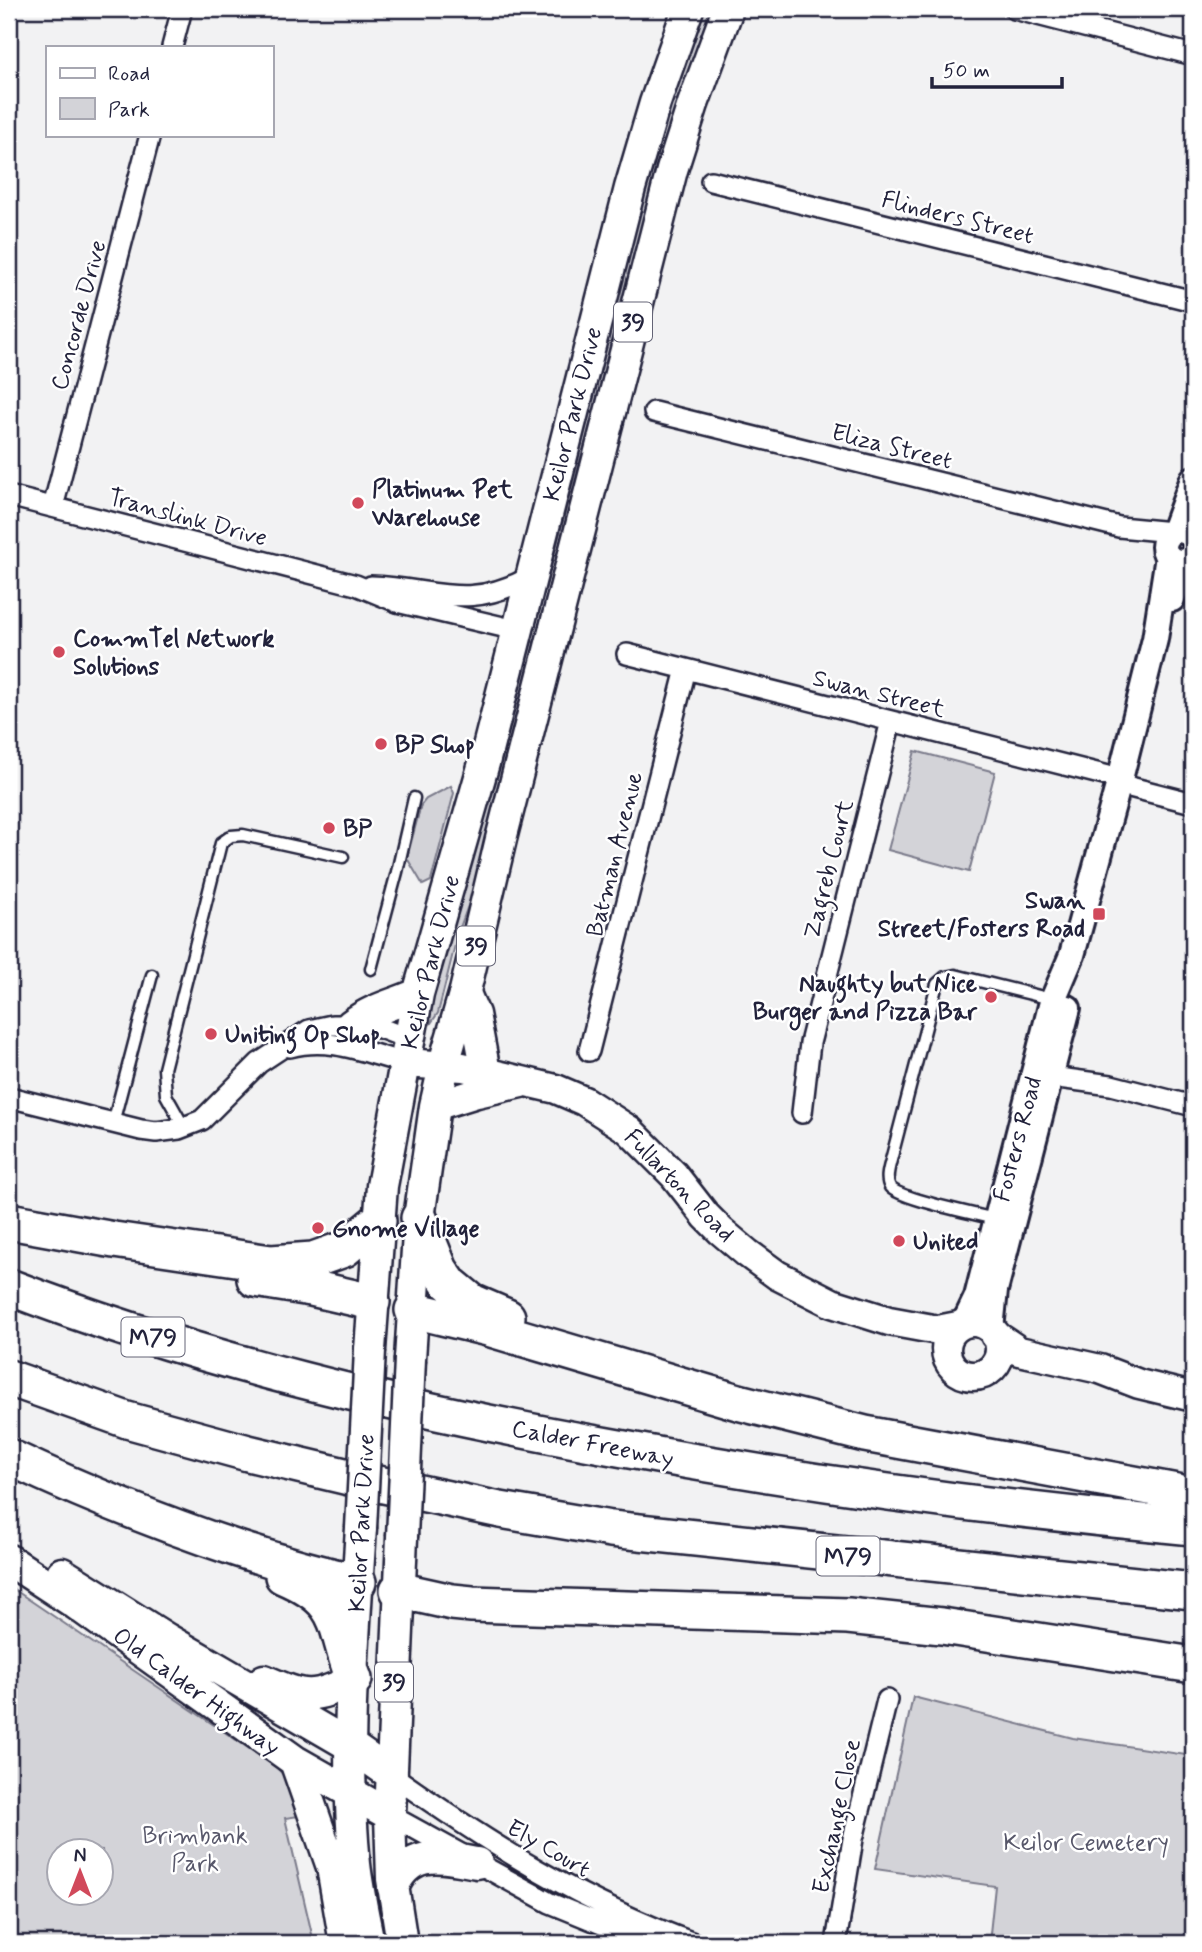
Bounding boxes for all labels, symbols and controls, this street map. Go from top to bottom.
legend [46,46,273,136]
scale bar [932,46,1062,90]
text: 50 m [943,57,990,85]
text: Road [108,60,150,88]
text: Park [108,96,150,124]
street label: Flinders Street [878,185,1037,252]
street label: Concorde Drive [45,237,114,394]
road number: 39 [614,302,652,342]
street label: Keilor Park Drive [537,324,610,505]
street label: Eliza Street [828,418,955,477]
place label: Platinum Pet Warehouse [371,475,513,534]
street label: Translink Drive [105,482,271,555]
marker: Platinum Pet Warehouse [350,495,366,511]
place label: CommTel Network Solutions [73,624,274,683]
marker: CommTel Network Solutions [51,644,67,660]
street label: Swan Street [809,663,948,726]
place label: BP Shop [395,730,475,761]
marker: BP Shop [373,736,389,752]
street label: Batman Avenue [580,769,651,940]
street label: Zagreb Court [797,797,865,943]
place label: BP [343,814,372,845]
marker: BP [321,820,337,836]
street label: Keilor Park Drive [395,872,468,1053]
place label: Swan Street/Fosters Road [878,886,1085,945]
marker: Swan Street/Fosters Road [1091,906,1107,922]
road number: 39 [457,926,495,965]
place label: Naughty but Nice Burger and Pizza Bar [753,969,978,1031]
marker: Naughty but Nice Burger and Pizza Bar [983,989,999,1005]
place label: Uniting Op Shop [225,1020,380,1054]
marker: Uniting Op Shop [203,1026,219,1042]
street label: Fosters Road [987,1073,1050,1205]
street label: Fullarton Road [617,1123,741,1249]
place label: Gnome Village [332,1214,480,1246]
marker: Gnome Village [310,1220,326,1236]
place label: United [913,1227,979,1258]
marker: United [891,1233,907,1249]
road number: M79 [122,1318,184,1356]
street label: Calder Freeway [509,1414,676,1475]
street label: Keilor Park Drive [342,1433,383,1613]
road number: M79 [816,1536,880,1576]
street label: Old Calder Highway [105,1621,286,1766]
road number: 39 [375,1662,413,1702]
street label: Exchange Close [806,1736,872,1897]
street label: Ely Court [501,1813,596,1886]
park label: Brimbank Park [142,1821,248,1880]
park label: Keilor Cemetery [1003,1828,1169,1859]
north arrow [46,1836,116,1906]
text: N [74,1844,86,1869]

